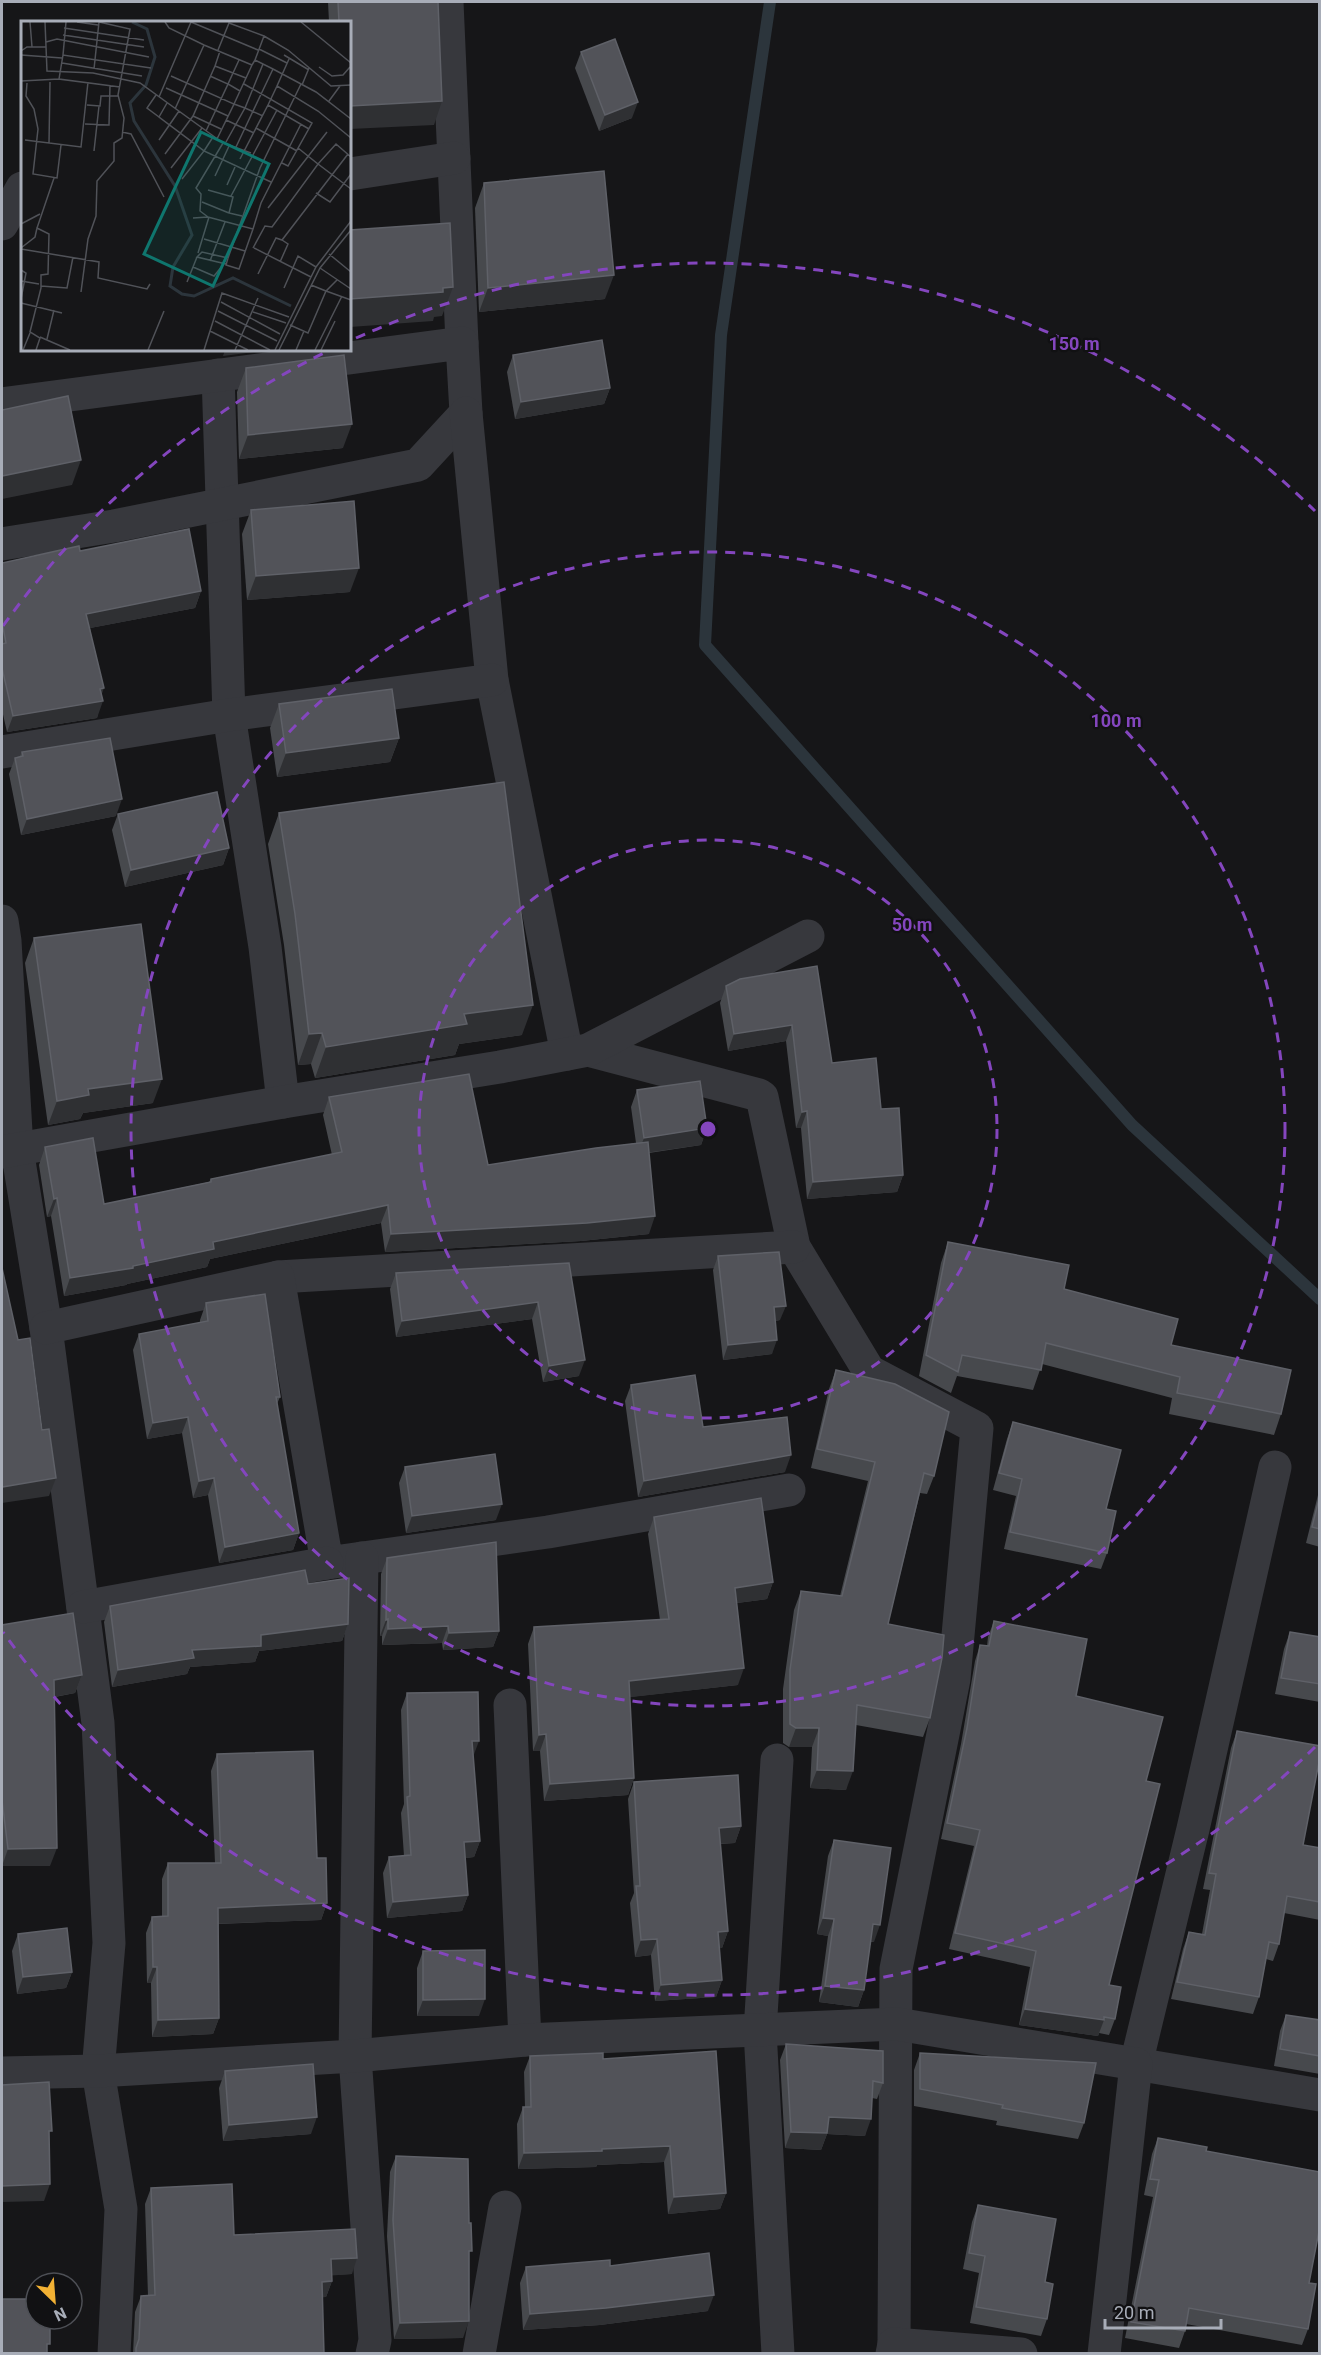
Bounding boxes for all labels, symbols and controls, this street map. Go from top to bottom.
inset map [21,21,351,351]
text: 150 m [1048,333,1100,354]
text: 100 m [1090,710,1142,731]
text: 50 m [892,914,932,935]
centre of rings [698,1119,718,1139]
north arrow [24,2271,84,2331]
scale bar [1105,2292,1220,2330]
text: 20 m [1114,2302,1154,2323]
text: N [51,2303,69,2325]

